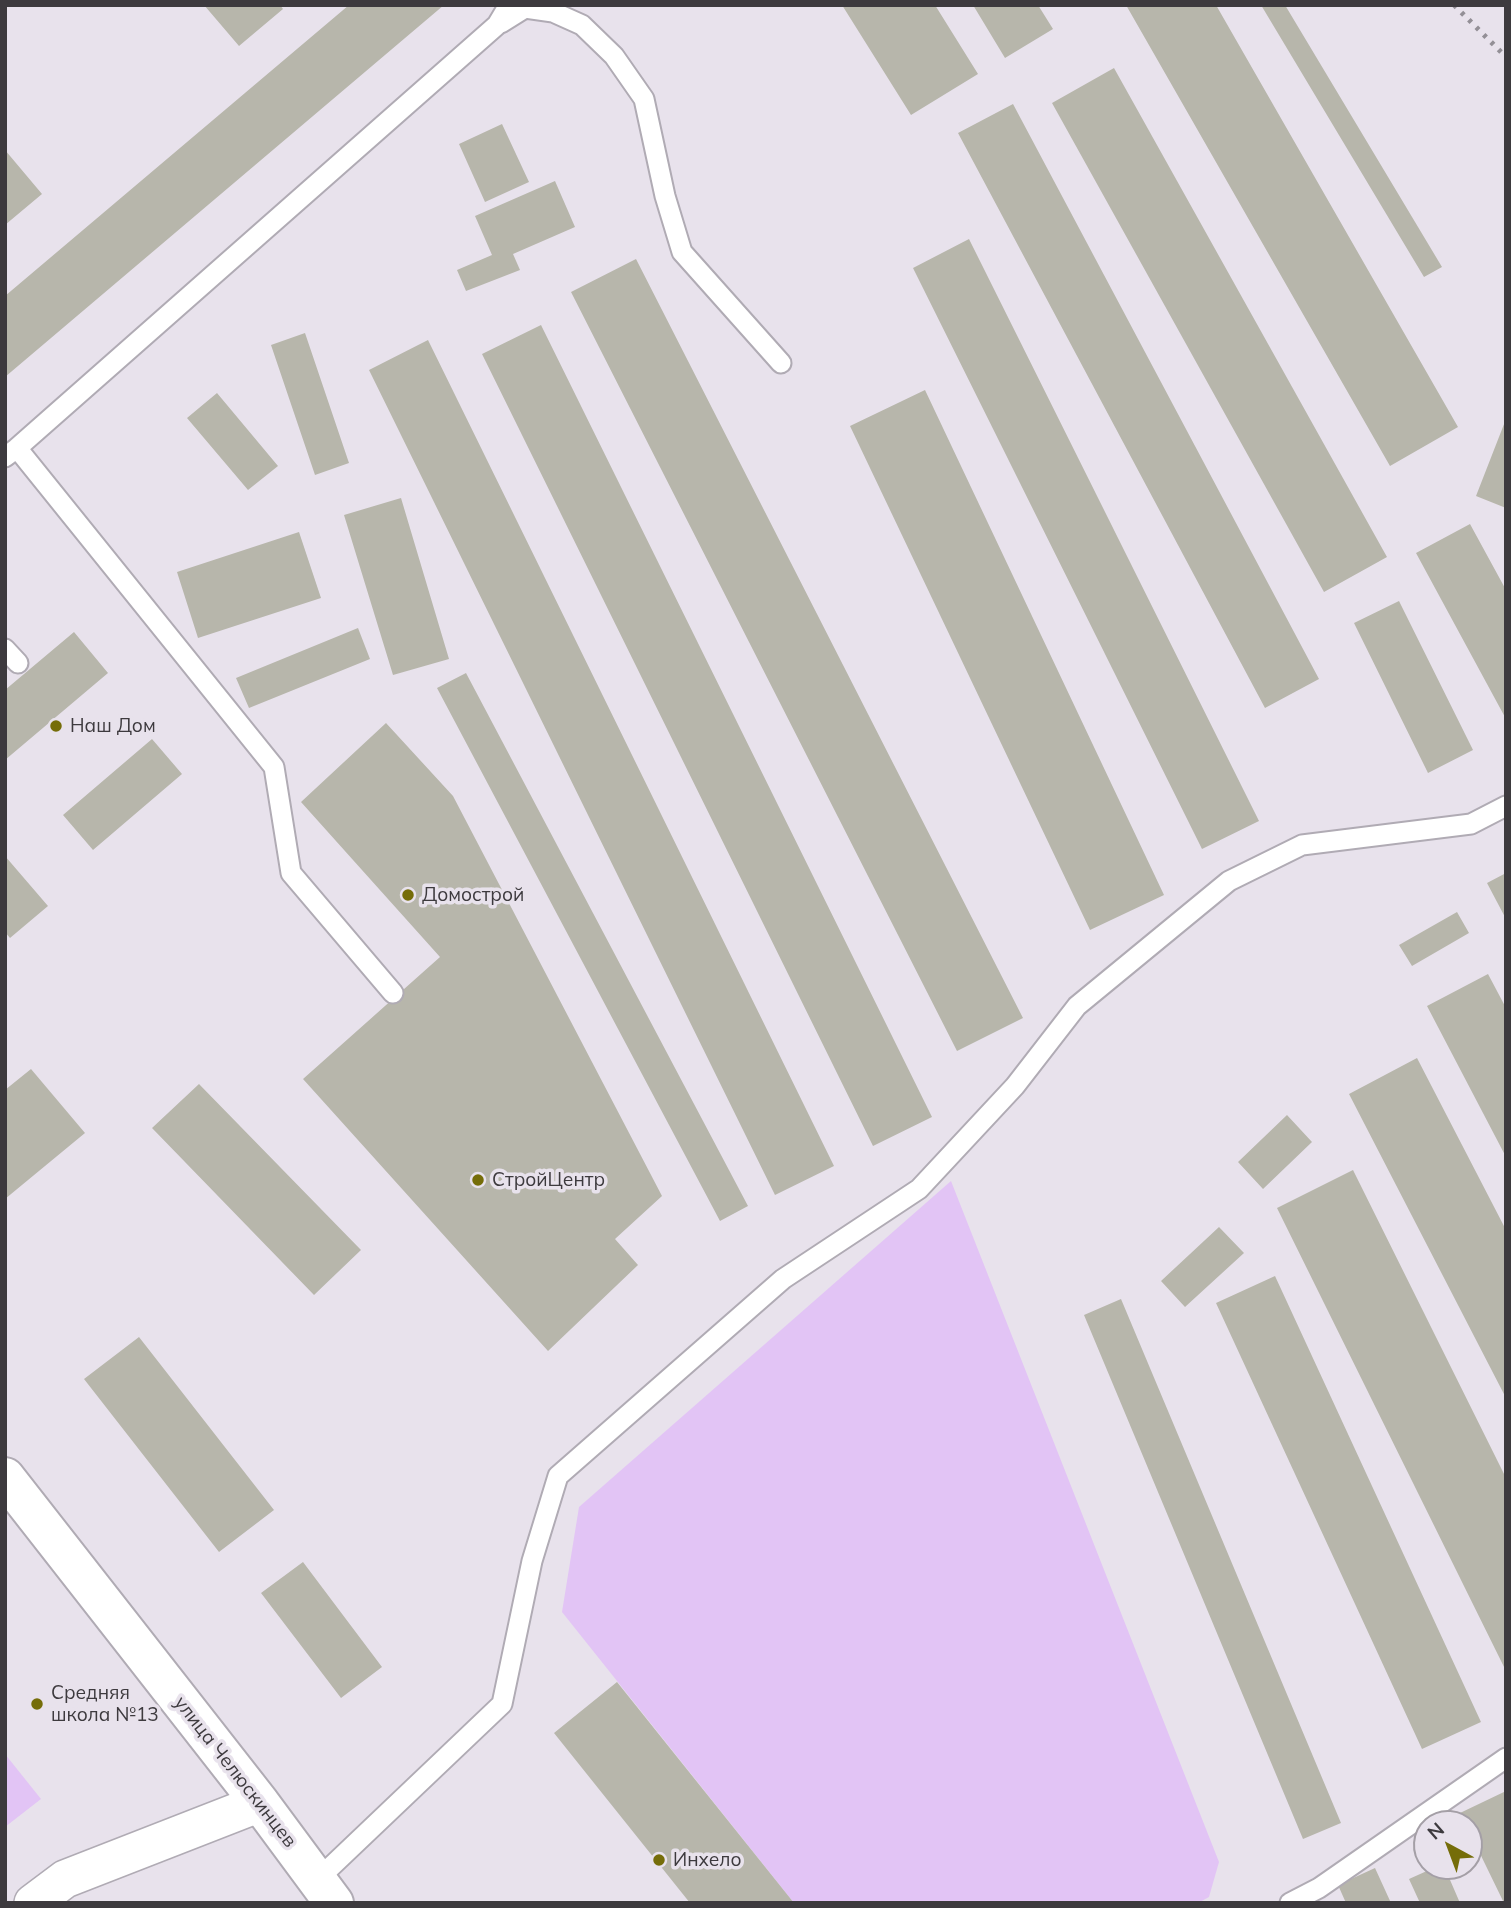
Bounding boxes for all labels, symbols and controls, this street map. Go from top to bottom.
place label: Наш Дом [70,715,156,737]
marker: Наш Дом [48,718,64,734]
place label: Домострой [422,884,524,906]
marker: Домострой [400,887,416,903]
place label: СтройЦентр [492,1169,605,1191]
marker: СтройЦентр [470,1172,486,1188]
place label: Средняя школа №13 [51,1682,159,1726]
street label: улица Челюскинцев [169,1692,301,1852]
marker: Средняя школа №13 [29,1696,45,1712]
north arrow [1413,1810,1483,1880]
text: N [1422,1817,1449,1844]
place label: Инхело [673,1849,741,1871]
marker: Инхело [651,1852,667,1868]

